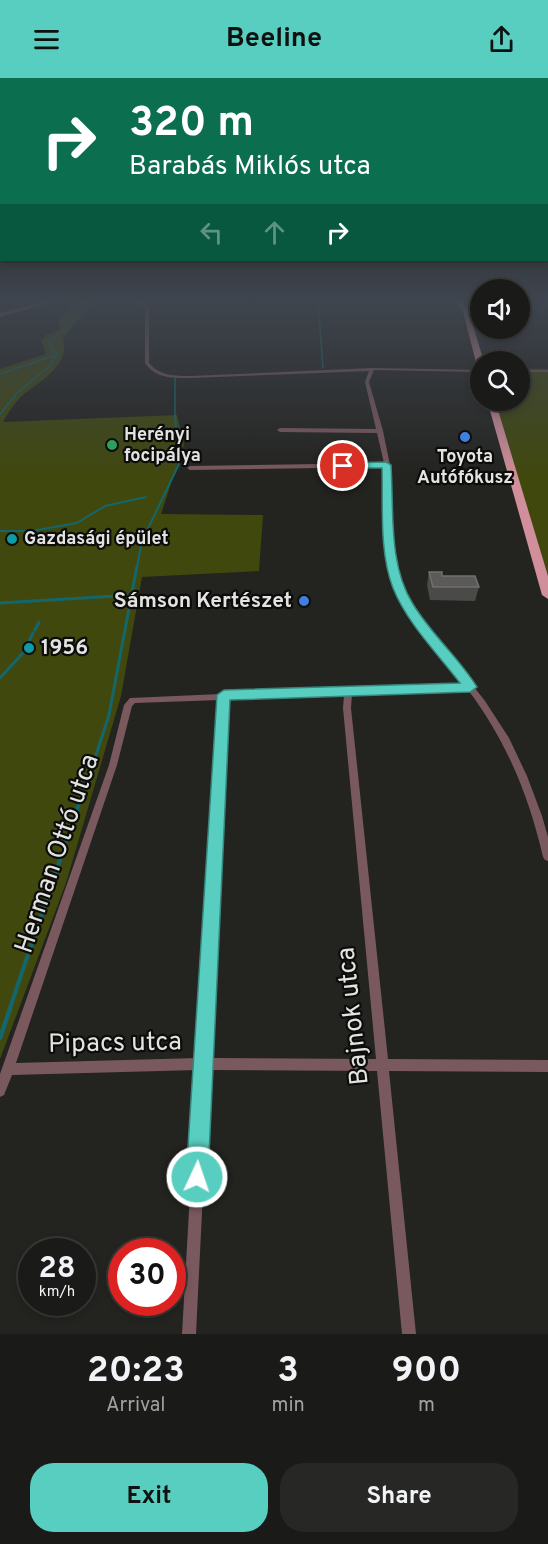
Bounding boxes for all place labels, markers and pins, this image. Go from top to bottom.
place label: Herényi focipálya [124,424,201,468]
marker: Toyota Autófókusz [458,430,472,444]
marker: Herényi focipálya [105,438,119,452]
pin [317,440,368,491]
place label: Toyota Autófókusz [417,446,513,490]
place label: Gazdasági épület [24,528,169,551]
marker: Gazdasági épület [5,532,19,546]
place label: Sámson Kertészet [114,588,292,615]
marker: Sámson Kertészet [297,594,311,608]
place label: 1956 [41,635,88,662]
marker: 1956 [22,641,36,655]

